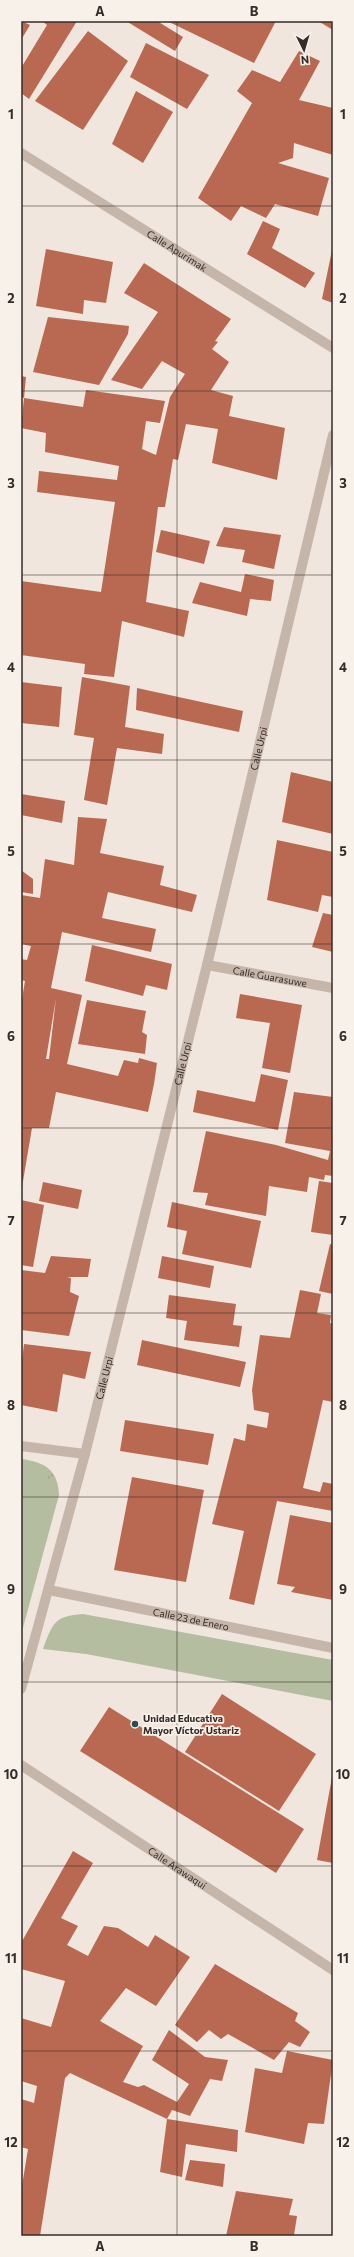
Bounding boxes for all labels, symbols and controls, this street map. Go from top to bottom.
text: A [95,3,105,19]
text: B [250,3,259,19]
north arrow [284,30,324,70]
text: N [300,54,310,67]
text: 1 [8,106,14,122]
text: 1 [340,106,346,122]
street label: Calle Apurimak [145,227,210,274]
text: 2 [7,290,15,306]
text: 2 [339,290,347,306]
text: 3 [7,475,15,491]
text: 3 [339,475,347,491]
text: 4 [7,659,15,675]
text: 4 [339,659,347,675]
street label: Calle Urpi [248,726,269,771]
text: 5 [7,843,15,859]
text: 5 [339,843,347,859]
street label: Calle Guarasuwe [232,964,308,989]
text: 6 [7,1028,15,1044]
text: 6 [339,1028,347,1044]
street label: Calle Urpi [171,1041,194,1086]
text: 7 [7,1212,15,1228]
text: 7 [339,1212,347,1228]
street label: Calle Urpi [93,1355,115,1401]
text: 8 [7,1397,15,1413]
text: 8 [339,1397,347,1413]
text: 9 [7,1581,15,1597]
text: 9 [339,1581,347,1597]
street label: Calle 23 de Enero [152,1605,230,1633]
place label: Unidad Educativa Mayor Víctor Ustariz [143,1712,239,1736]
marker: Unidad Educativa Mayor Víctor Ustariz [130,1719,140,1729]
text: 10 [4,1766,19,1782]
text: 10 [336,1766,351,1782]
street label: Calle Arawaqui [146,1844,209,1891]
text: 11 [5,1950,17,1966]
text: 11 [337,1950,349,1966]
text: 12 [4,2134,18,2150]
text: 12 [336,2134,350,2150]
text: A [95,2238,105,2254]
text: B [250,2238,259,2254]

